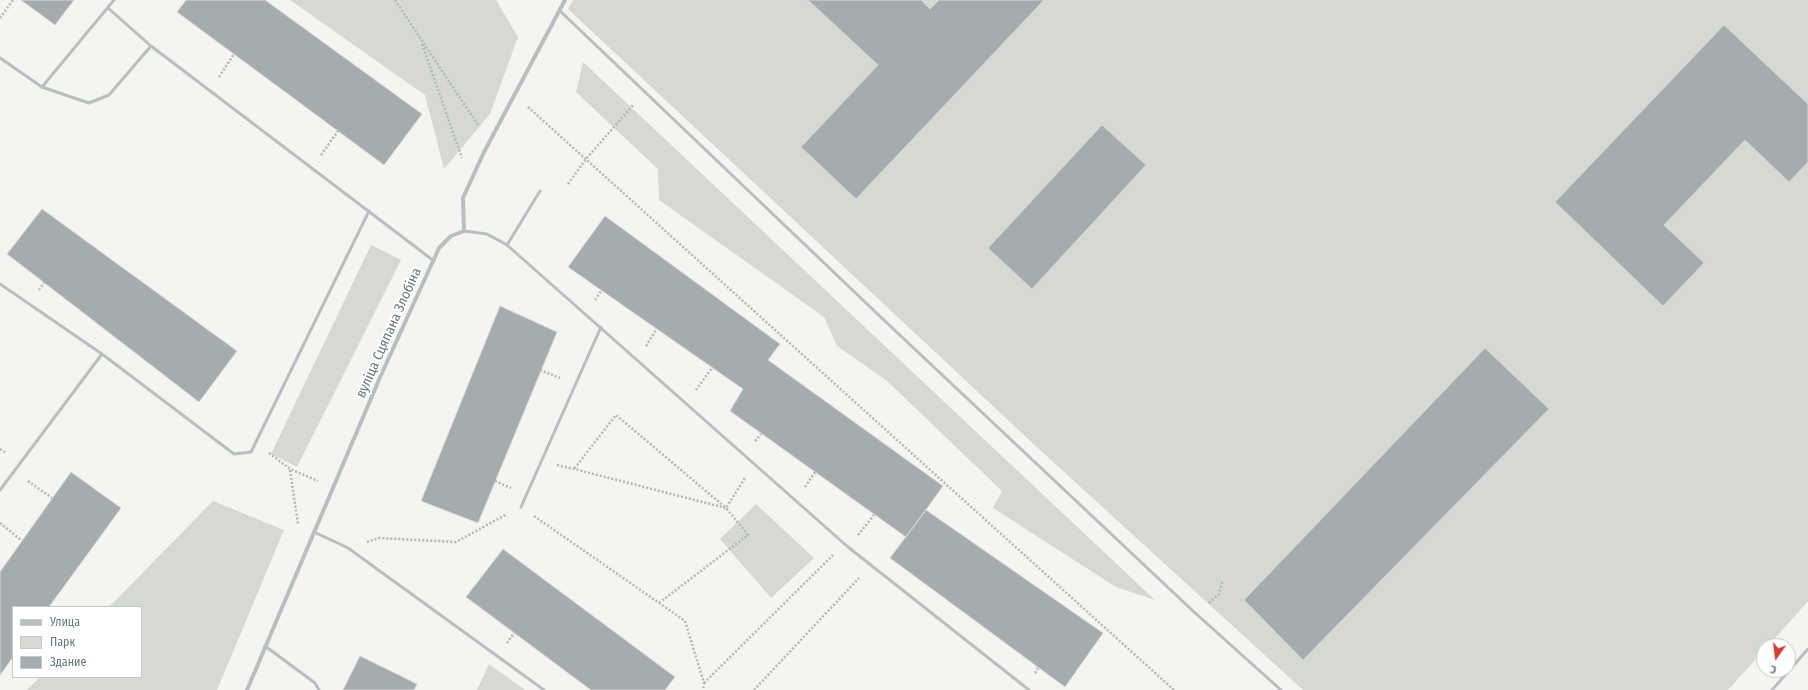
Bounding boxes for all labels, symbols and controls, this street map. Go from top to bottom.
street label: вуліца Сцяпана Злобіна [353,265,425,401]
legend [12,606,142,678]
text: Улица [50,615,80,629]
text: Парк [50,635,75,649]
north arrow [1756,638,1796,678]
text: Здание [50,655,86,669]
text: С [1769,662,1778,676]

